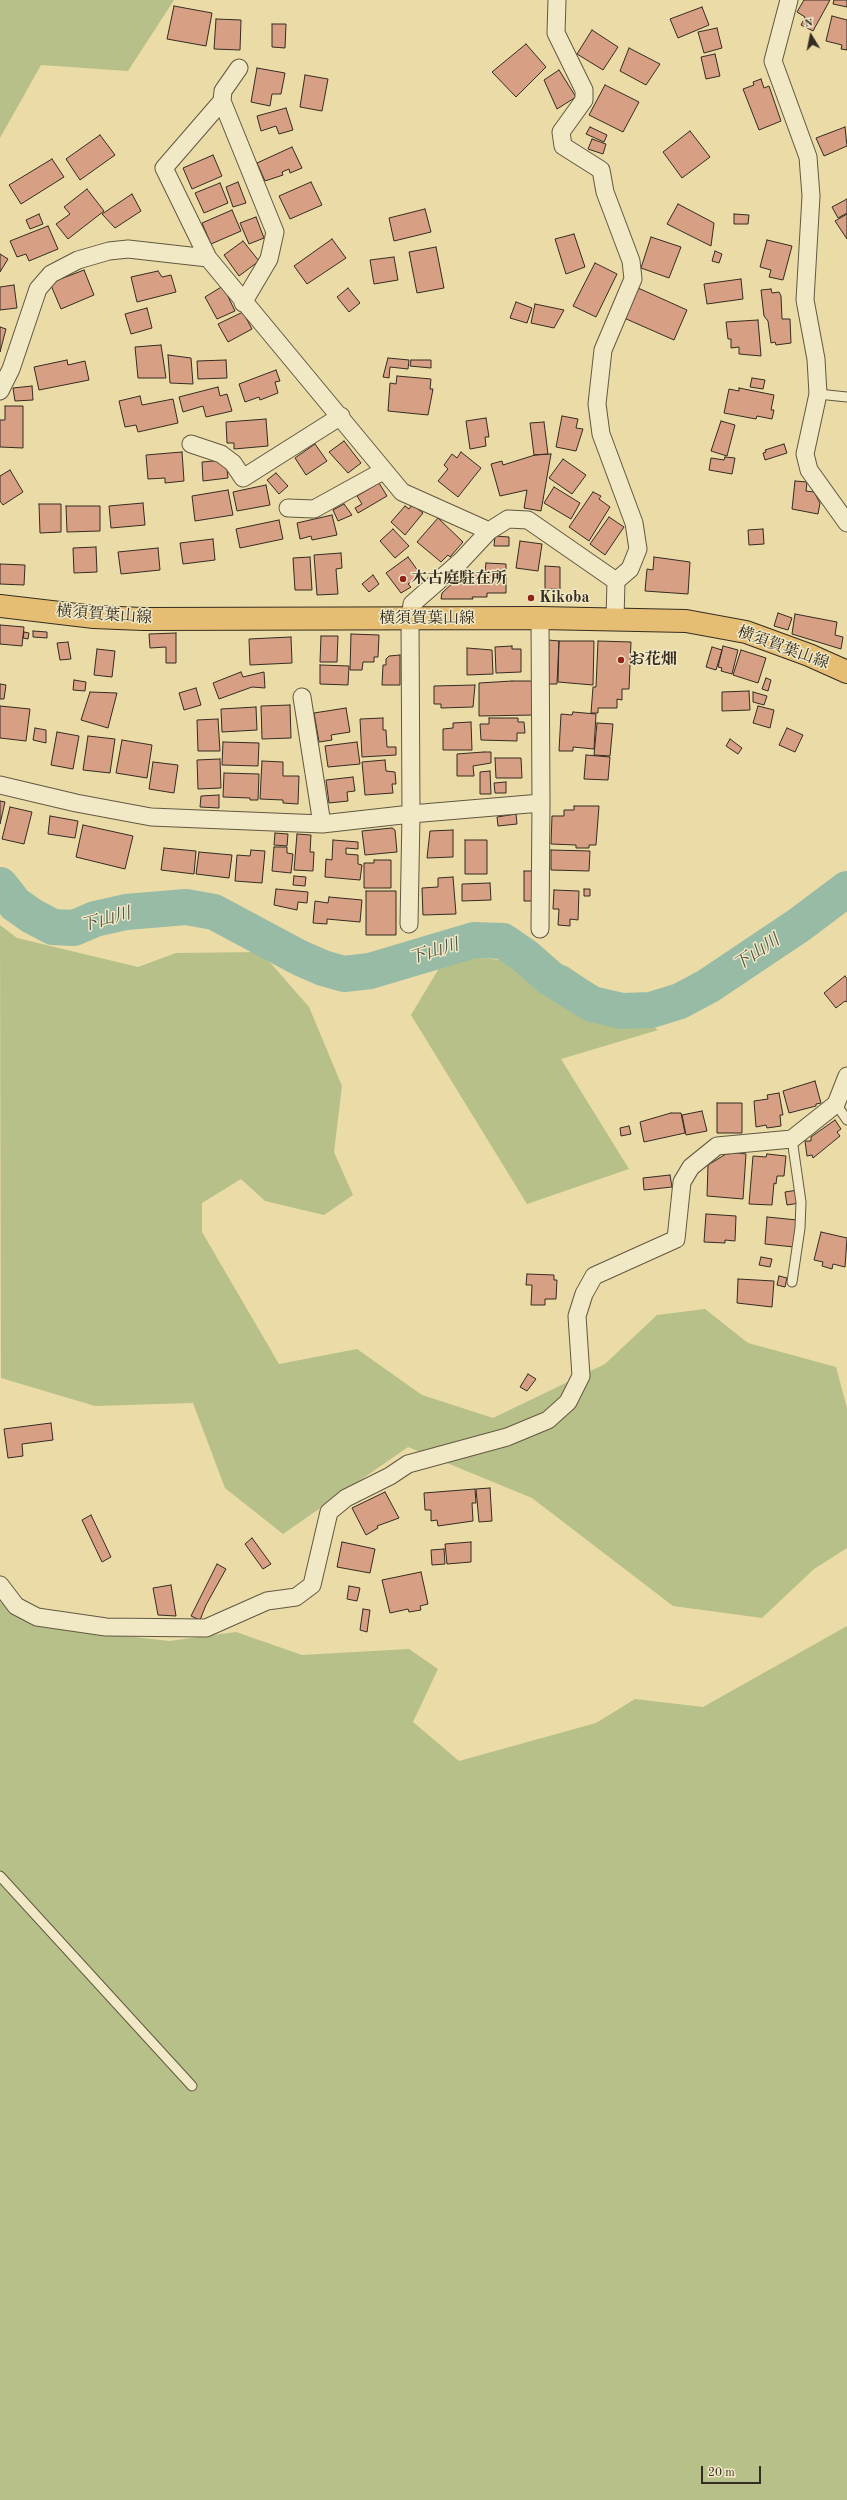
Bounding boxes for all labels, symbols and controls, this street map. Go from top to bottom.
north arrow [791,16,831,56]
text: N [804,18,814,30]
place label: 木古庭駐在所 [411,569,507,589]
marker: 木古庭駐在所 [398,574,408,584]
place label: Kikoba [539,588,590,608]
marker: Kikoba [526,593,536,603]
street label: 横須賀葉山線 [55,602,153,628]
street label: 横須賀葉山線 [379,609,475,629]
street label: 横須賀葉山線 [735,623,831,673]
place label: お花畑 [629,650,677,670]
marker: お花畑 [616,655,626,665]
water label: 下山川 [79,904,133,936]
water label: 下山川 [730,930,784,976]
water label: 下山川 [407,935,461,969]
scale bar [703,2458,763,2484]
text: 20 m [708,2467,735,2479]

